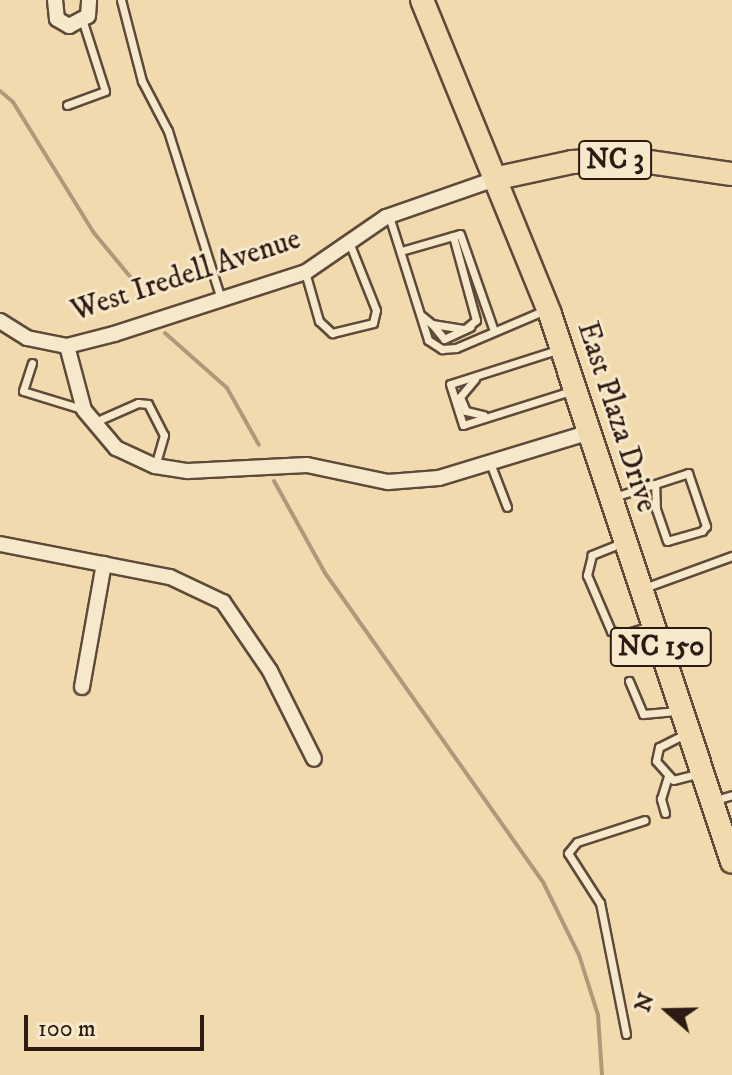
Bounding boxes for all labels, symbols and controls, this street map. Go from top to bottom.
road number: NC 3 [577,136,653,184]
street label: West Iredell Avenue [67,222,305,330]
street label: East Plaza Drive [568,317,664,517]
road number: NC 150 [609,623,713,671]
north arrow [628,971,708,1051]
text: N [629,990,661,1016]
scale bar [28,999,208,1049]
text: 100 m [38,1014,96,1044]

